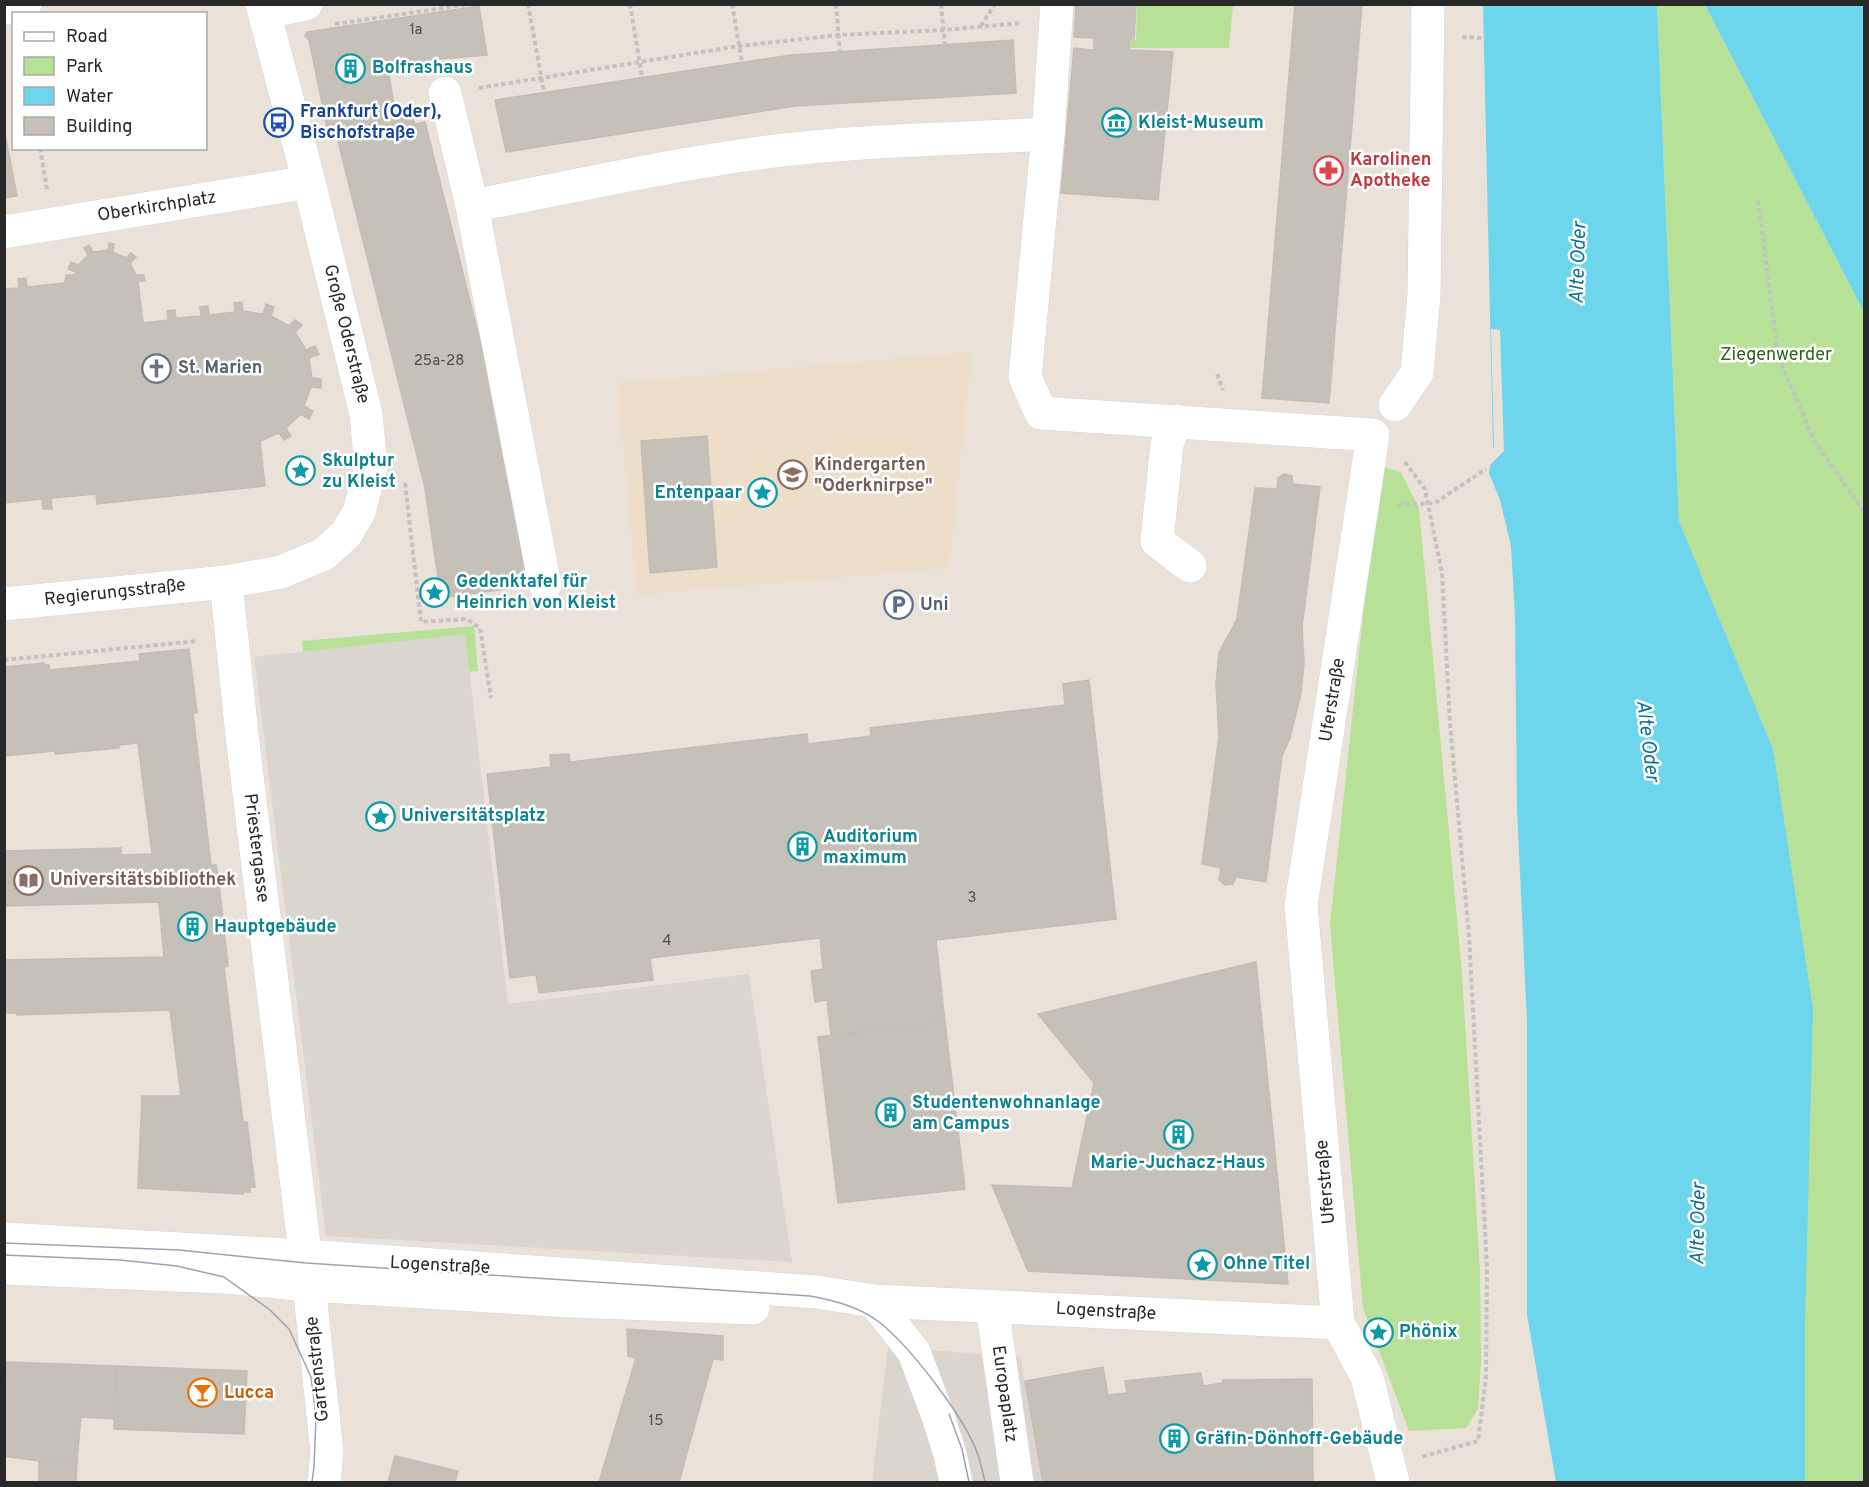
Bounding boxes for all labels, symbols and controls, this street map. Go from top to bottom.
legend [12,12,207,150]
house number: 1a [409,21,423,40]
text: Road [66,26,108,49]
building icon: Bolfrashaus [335,52,367,84]
text: Park [66,56,103,79]
place label: Bolfrashaus [372,57,473,80]
text: Water [66,86,113,109]
place label: Frankfurt (Oder), Bischofstraße [300,101,441,145]
bus stop icon: Frankfurt (Oder), Bischofstraße [263,106,295,138]
museum icon: Kleist-Museum [1101,107,1133,139]
place label: Kleist-Museum [1138,112,1264,135]
text: Building [66,116,132,139]
place label: Karolinen Apotheke [1350,149,1431,193]
pharmacy icon: Karolinen Apotheke [1313,154,1345,186]
street label: Oberkirchplatz [96,186,218,228]
water label: Alte Oder [1565,220,1593,305]
street label: Große Oderstraße [318,262,374,406]
park label: Ziegenwerder [1720,344,1832,367]
church icon: St. Marien [141,352,173,384]
house number: 25a-28 [414,352,464,371]
place label: St. Marien [178,357,262,380]
place label: Skulptur zu Kleist [322,450,396,494]
place label: Kindergarten "Oderknirpse" [814,454,933,498]
place icon: Skulptur zu Kleist [285,455,317,487]
school or university icon: Kindergarten "Oderknirpse" [777,459,809,491]
place icon: Entenpaar [747,477,779,509]
place label: Entenpaar [655,482,742,505]
place label: Gedenktafel für Heinrich von Kleist [456,571,616,615]
street label: Regierungsstraße [43,574,187,612]
place icon: Gedenktafel für Heinrich von Kleist [419,576,451,608]
parking icon: Uni [883,589,915,621]
place label: Uni [920,594,949,617]
street label: Uferstraße [1315,656,1351,744]
water label: Alte Oder [1629,699,1665,785]
street label: Priestergasse [238,792,274,904]
place icon: Universitätsplatz [364,800,396,832]
place label: Universitätsplatz [401,805,546,828]
place label: Auditorium maximum [823,826,918,870]
building icon: Auditorium maximum [786,831,818,863]
library icon: Universitätsbibliothek [13,864,45,896]
place label: Universitätsbibliothek [50,869,236,892]
house number: 3 [967,889,977,908]
building icon: Hauptgebäude [177,911,209,943]
place label: Hauptgebäude [214,916,336,939]
house number: 4 [662,932,672,951]
place label: Studentenwohnanlage am Campus [912,1092,1101,1136]
building icon: Studentenwohnanlage am Campus [875,1097,907,1129]
building icon: Marie-Juchacz-Haus [1162,1118,1194,1150]
street label: Uferstraße [1311,1139,1341,1225]
place label: Marie-Juchacz-Haus [1091,1152,1265,1175]
water label: Alte Oder [1685,1181,1713,1265]
place icon: Ohne Titel [1186,1248,1218,1280]
street label: Logenstraße [389,1252,491,1280]
place label: Ohne Titel [1223,1253,1310,1276]
street label: Logenstraße [1055,1298,1157,1326]
street label: Gartenstraße [301,1315,335,1423]
place icon: Phönix [1362,1316,1394,1348]
place label: Phönix [1399,1321,1458,1344]
street label: Europaplatz [986,1344,1022,1444]
bar icon: Lucca [187,1377,219,1409]
place label: Lucca [224,1382,274,1405]
house number: 15 [649,1412,663,1431]
building icon: Gräfin-Dönhoff-Gebäude [1158,1423,1190,1455]
place label: Gräfin-Dönhoff-Gebäude [1195,1428,1403,1451]

